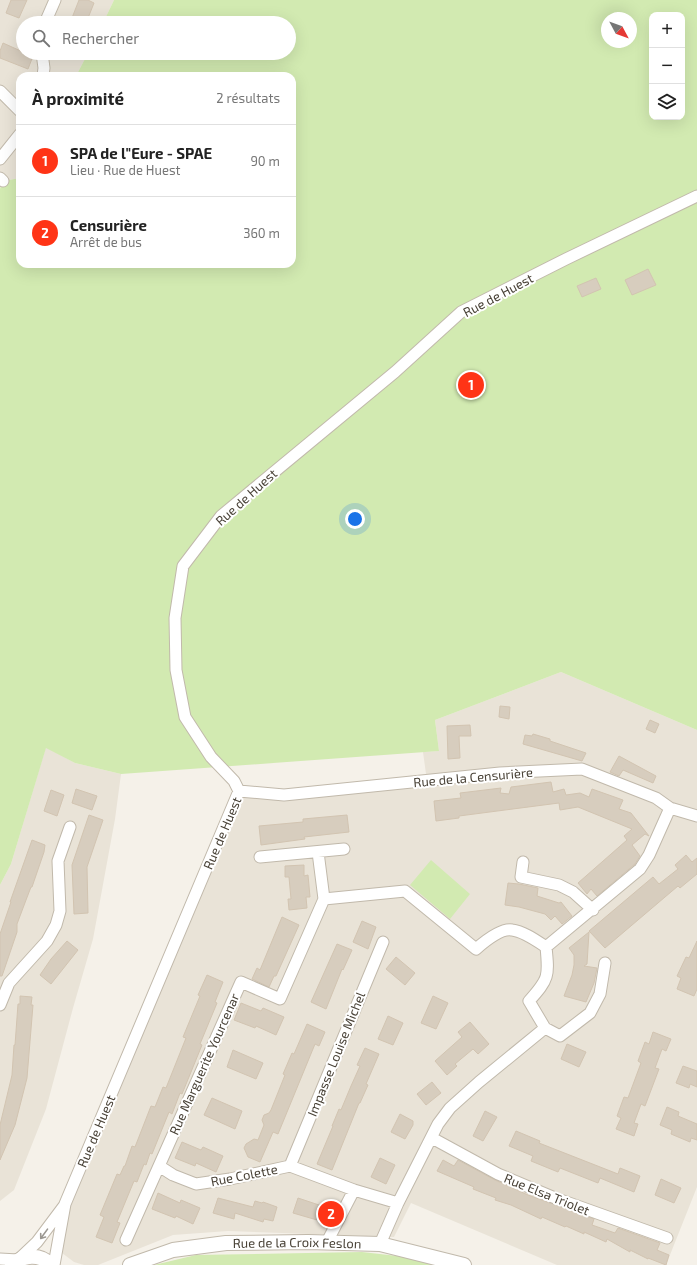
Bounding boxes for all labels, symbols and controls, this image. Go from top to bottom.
north arrow [601,12,637,48]
map controls [649,12,685,120]
button: + [649,12,685,48]
search box [16,16,296,60]
icon: search [30,27,52,49]
text: Rechercher [62,29,139,47]
button: − [649,48,685,84]
button: layers [649,84,685,120]
text: À proximité [32,88,124,108]
text: 2 résultats [216,90,280,106]
text: SPA de l"Eure - SPAE [70,144,212,162]
text: 1 [42,153,48,169]
text: 90 m [250,153,280,169]
text: Lieu · Rue de Huest [70,162,180,178]
text: Censurière [70,216,147,234]
text: 2 [41,225,49,241]
text: 360 m [243,225,280,241]
text: Arrêt de bus [70,234,142,250]
street label: Rue de Huest [460,270,536,320]
pin: 1 [458,370,484,400]
street label: Rue de Huest [212,465,280,529]
your location [345,509,365,529]
street label: Rue de la Censurière [413,764,533,790]
street label: Rue de Huest [200,794,244,872]
street label: Impasse Louise Michel [304,989,368,1119]
street label: Rue Marguerite Yourcenar [166,991,242,1137]
street label: Rue de Huest [74,1092,118,1170]
street label: Rue Colette [209,1161,279,1189]
street label: Rue Elsa Triolet [502,1170,592,1218]
pin: 2 [318,1199,344,1229]
one-way arrow [40,1228,48,1239]
street label: Rue de la Croix Feslon [233,1234,362,1251]

